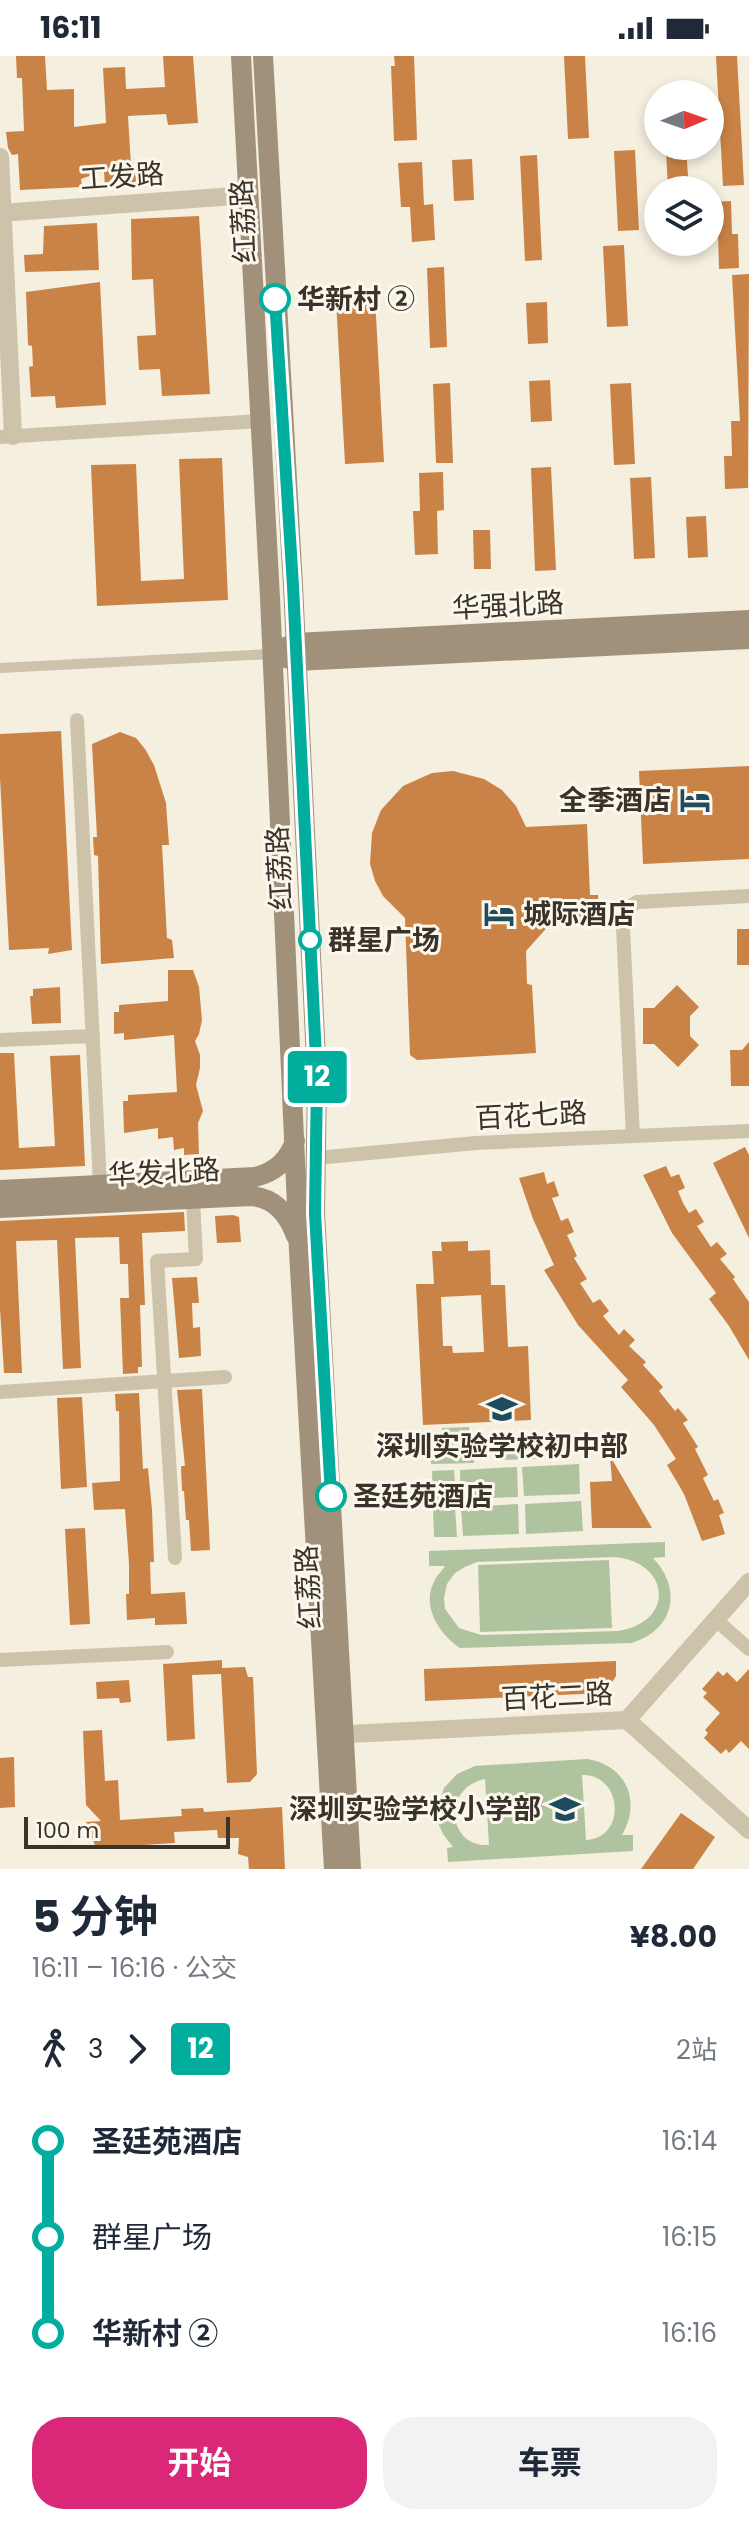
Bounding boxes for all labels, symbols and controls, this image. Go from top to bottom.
text: 16:11 [40,6,101,49]
north arrow [644,80,724,160]
map controls [644,80,724,256]
street label: 工发路 [79,154,165,199]
button: layers [644,176,724,256]
street label: 红荔路 [222,178,265,264]
place label: 华新村 ② [297,280,415,319]
marker: 华新村 ② [260,284,290,314]
street label: 华强北路 [451,583,565,628]
place label: 全季酒店 [559,781,671,820]
hotel icon: 全季酒店 [678,783,712,817]
street label: 红荔路 [258,825,301,911]
place label: 城际酒店 [523,895,635,934]
hotel icon: 城际酒店 [482,897,516,931]
place label: 群星广场 [328,921,440,960]
marker: 群星广场 [299,929,321,951]
line badge: 12 [281,1051,353,1103]
text: 12 [304,1057,330,1096]
street label: 百花七路 [474,1093,588,1138]
street label: 华发北路 [107,1150,221,1195]
school or university icon: 深圳实验学校初中部 [485,1392,519,1426]
place label: 深圳实验学校初中部 [376,1427,628,1466]
place label: 圣廷苑酒店 [353,1477,493,1516]
marker: 圣廷苑酒店 [316,1481,346,1511]
street label: 红荔路 [287,1544,330,1630]
street label: 百花二路 [500,1674,614,1719]
place label: 深圳实验学校小学部 [289,1790,541,1829]
school or university icon: 深圳实验学校小学部 [548,1792,582,1826]
scale bar [24,1813,230,1849]
text: 100 m [36,1815,99,1846]
text: 5 分钟 [32,1886,158,1947]
text: ¥8.00 [630,1915,717,1958]
text: 16:11 – 16:16 · 公交 [32,1950,237,1986]
icon: walk [32,2027,76,2071]
icon: forward [115,2027,159,2071]
text: 12 [187,2029,214,2068]
text: 3 [88,2031,103,2067]
text: 2站 [676,2032,717,2068]
text: 圣廷苑酒店 [92,2120,242,2163]
text: 16:14 [662,2123,717,2159]
text: 群星广场 [92,2216,212,2259]
text: 16:15 [662,2219,717,2255]
text: 华新村 ② [92,2312,218,2355]
text: 16:16 [662,2315,717,2351]
button: 开始 [32,2417,367,2509]
button: 车票 [383,2417,717,2509]

